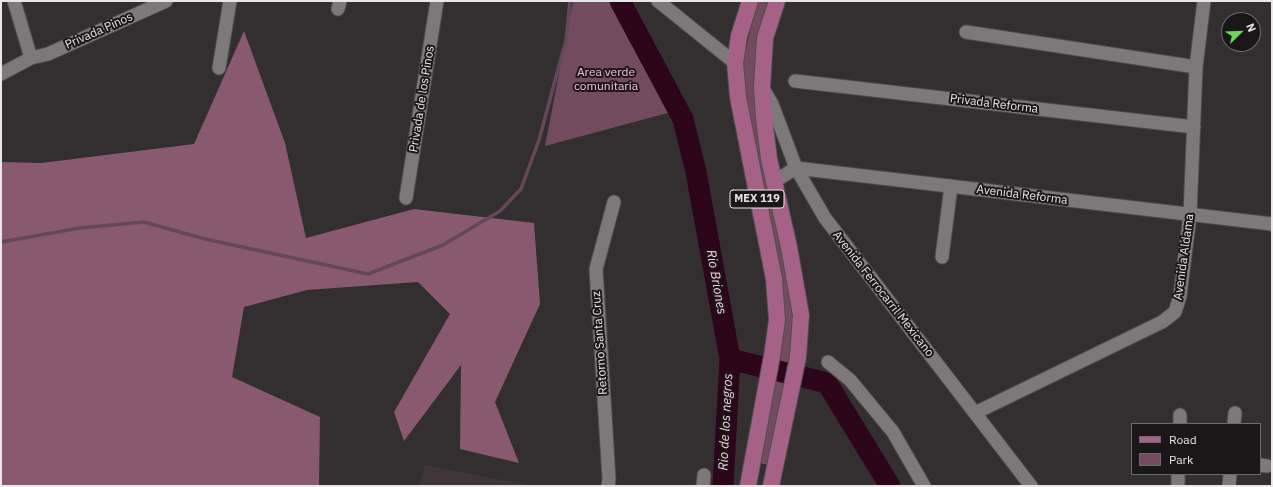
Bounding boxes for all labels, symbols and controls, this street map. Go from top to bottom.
street label: Privada Pinos [63,10,135,52]
north arrow [1221,12,1261,52]
text: N [1243,21,1259,34]
street label: Privada de los Pinos [406,45,438,153]
park label: Area verde comunitaria [574,66,638,94]
street label: Privada Reforma [949,91,1039,117]
street label: Avenida Reforma [976,182,1068,208]
road number: MEX 119 [730,190,784,208]
street label: Avenida Aldama [1171,213,1197,301]
street label: Avenida Ferrocarril Mexicano [829,228,937,360]
water label: Rio Briones [703,248,729,316]
street label: Retorno Santa Cruz [589,291,611,395]
water label: Rio de los negros [716,373,736,471]
legend [1131,423,1261,475]
text: Road [1169,432,1197,447]
text: Park [1169,452,1193,467]

